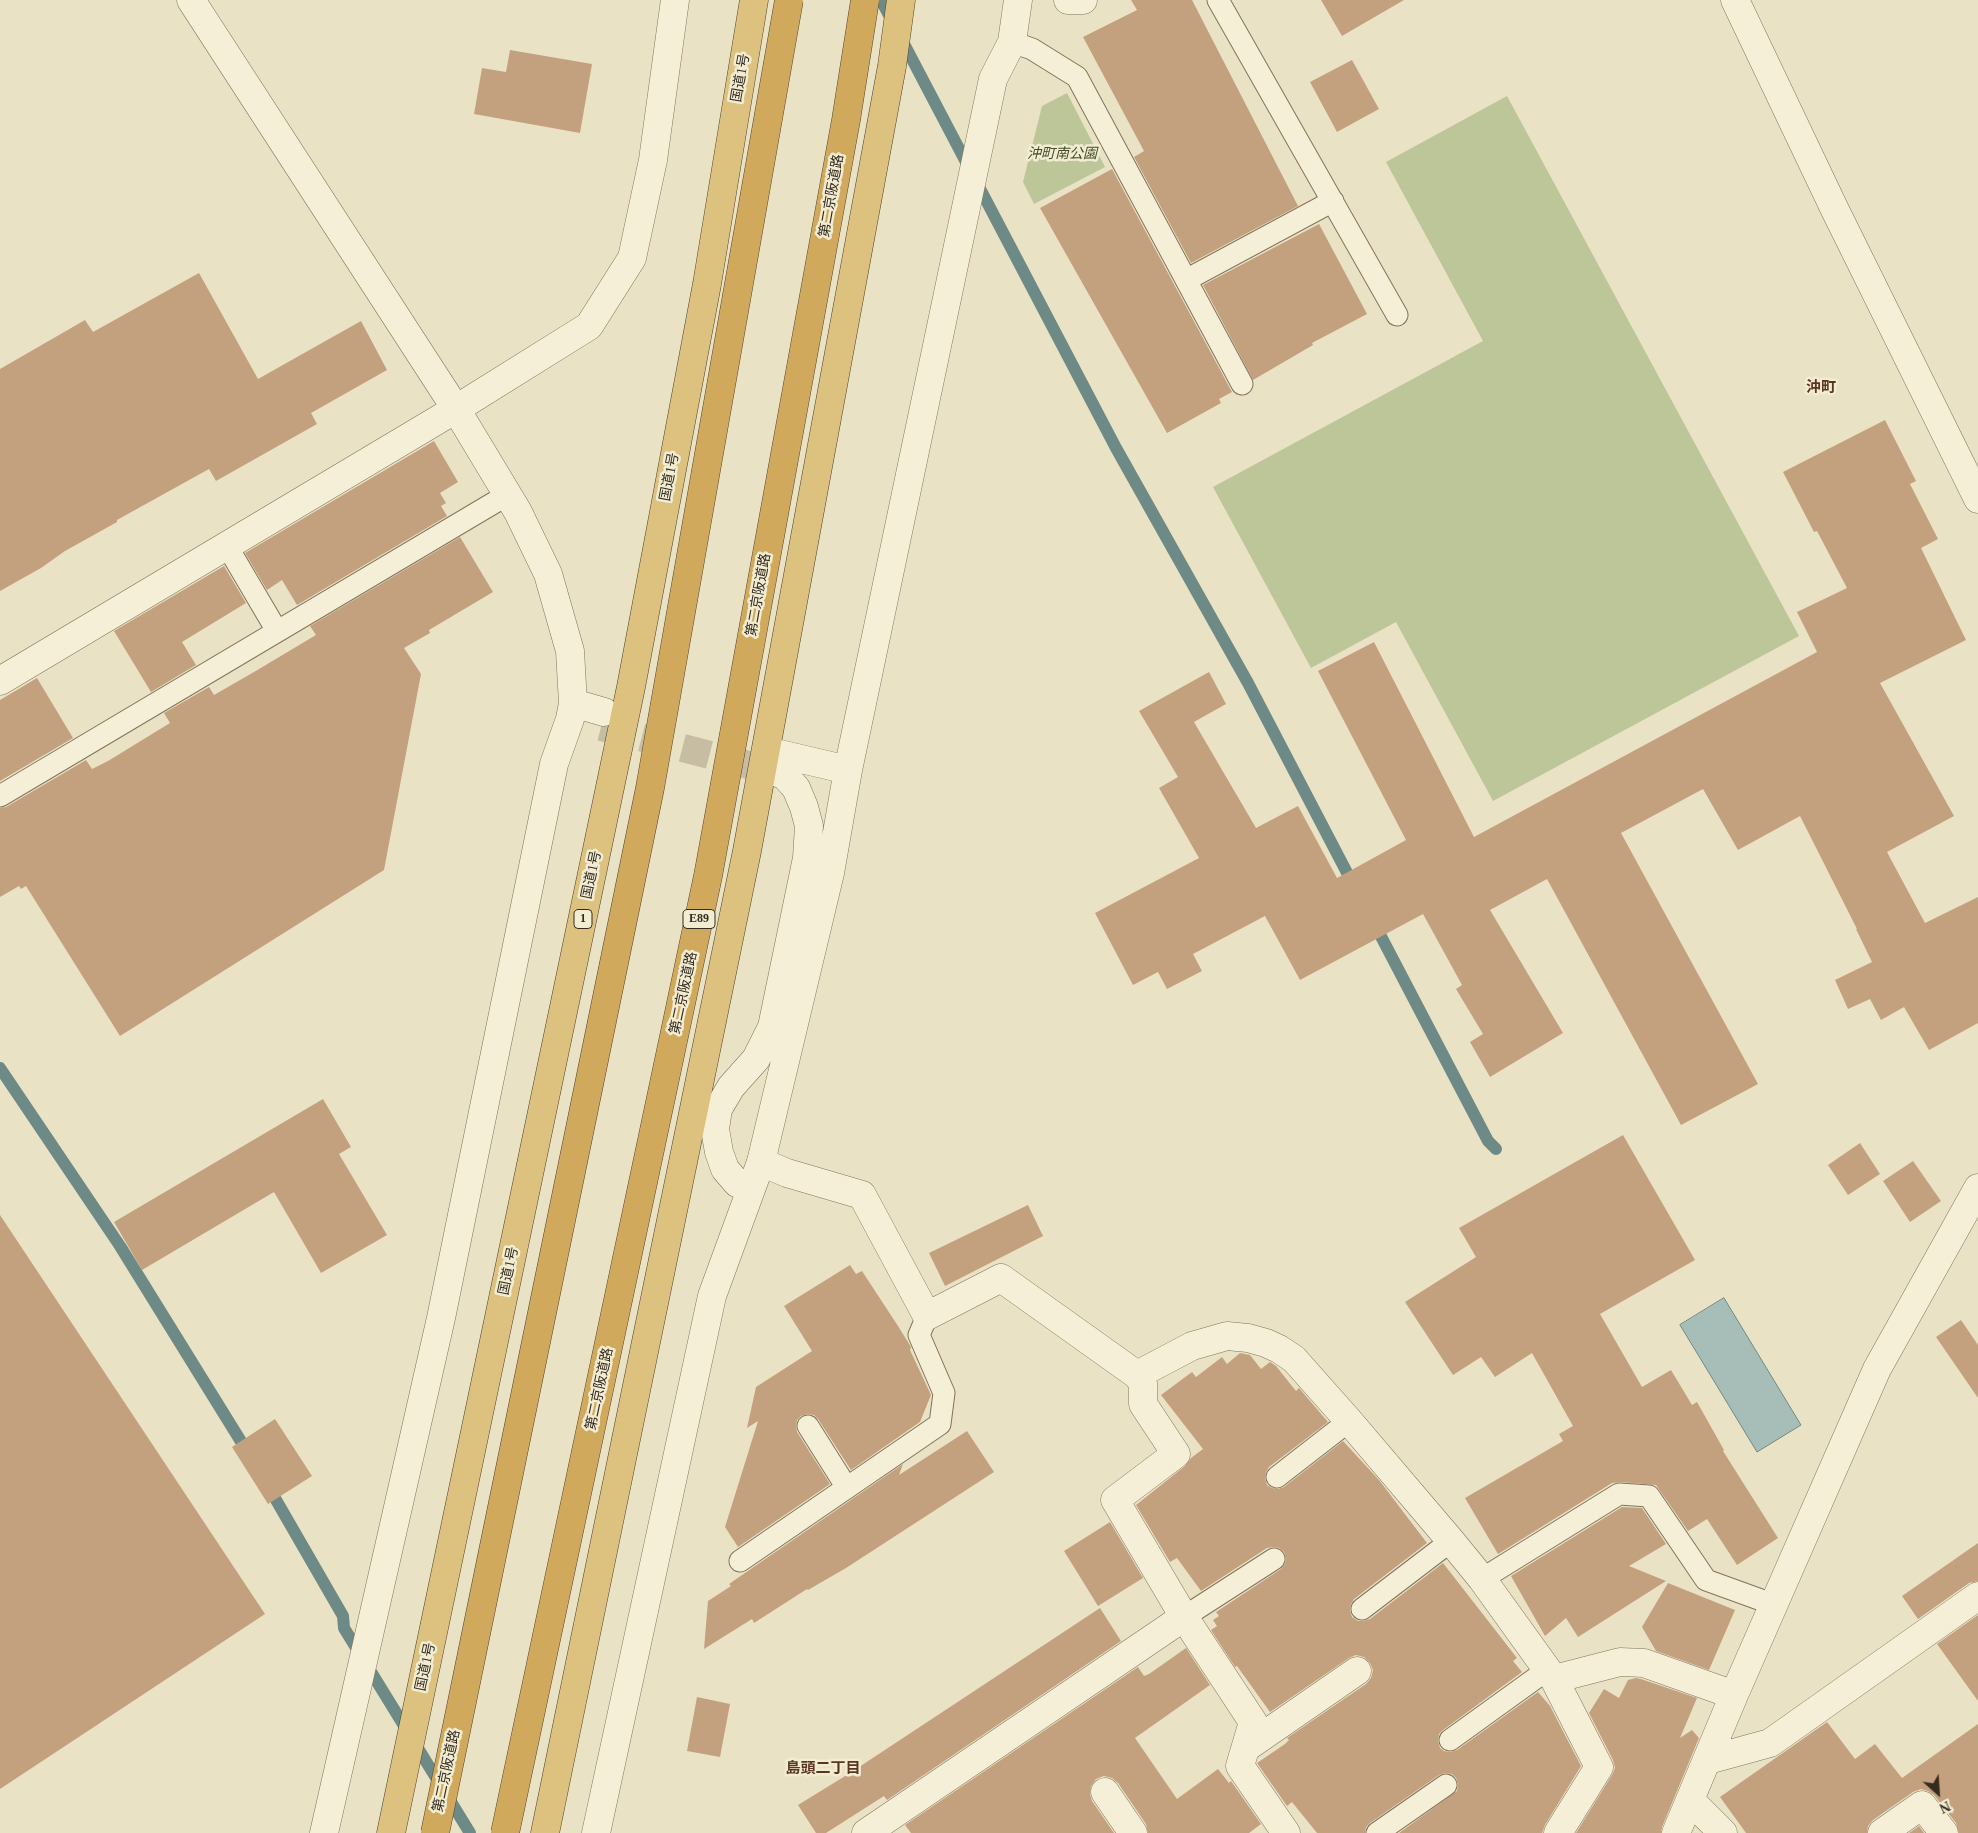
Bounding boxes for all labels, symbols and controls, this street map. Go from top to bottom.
street label: 国道1号 [728,52,754,104]
park label: 沖町南公園 [1027,146,1097,162]
street label: 第二京阪道路 [816,153,848,239]
district label: 沖町 [1806,379,1836,397]
street label: 国道1号 [657,451,683,503]
street label: 第二京阪道路 [743,552,775,638]
street label: 国道1号 [579,849,605,901]
road number: 1 [574,910,592,929]
road number: E89 [683,910,715,929]
street label: 第二京阪道路 [667,950,701,1036]
street label: 国道1号 [496,1245,522,1297]
street label: 第二京阪道路 [583,1346,617,1432]
street label: 国道1号 [413,1641,439,1693]
street label: 第二京阪道路 [430,1728,464,1814]
district label: 島頭二丁目 [786,1760,860,1778]
north arrow [1913,1768,1963,1818]
text: N [1937,1798,1953,1816]

